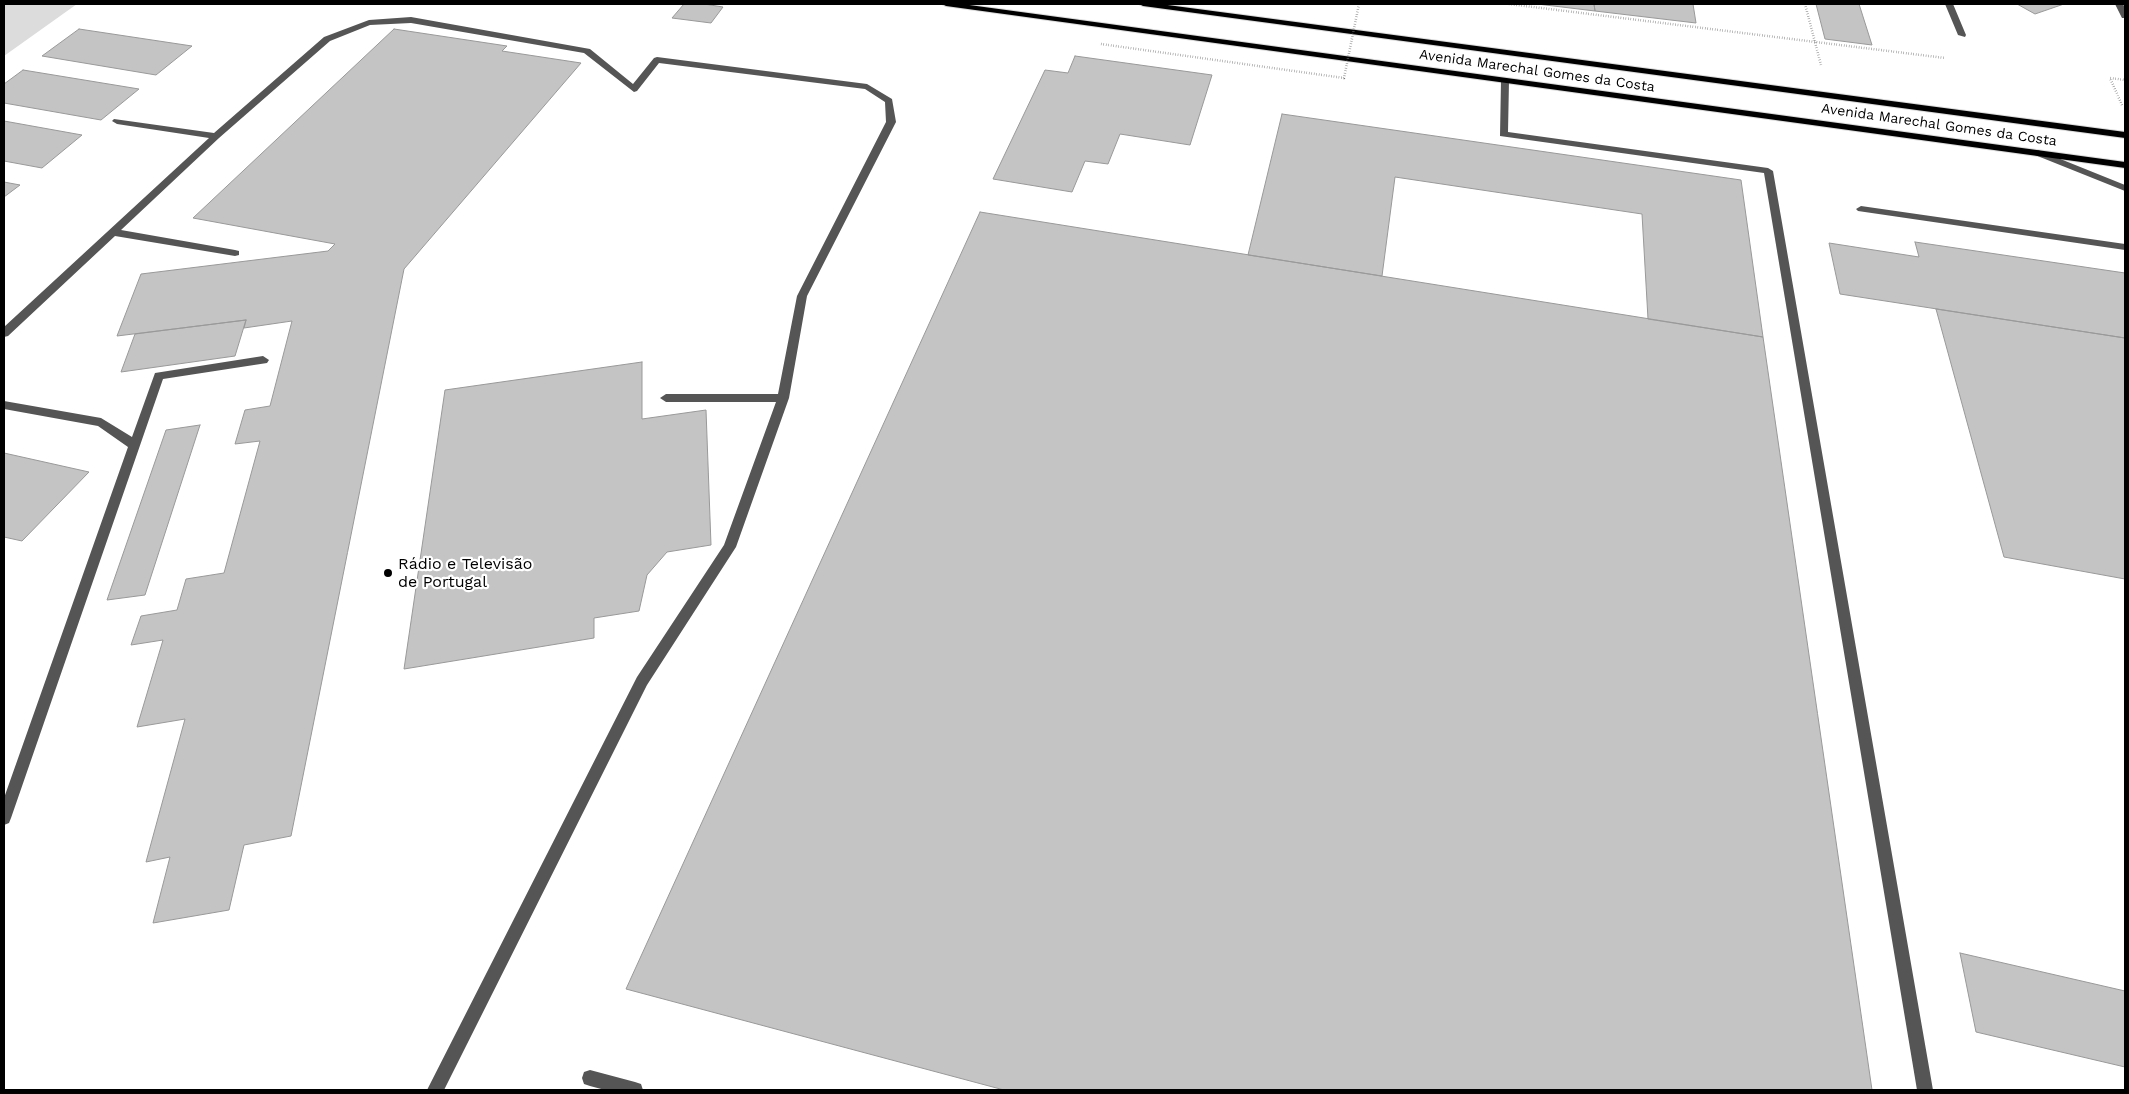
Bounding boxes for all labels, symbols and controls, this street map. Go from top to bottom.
street label: Avenida Marechal Gomes da Costa [1418,46,1656,96]
street label: Avenida Marechal Gomes da Costa [1820,100,2058,150]
place label: Rádio e Televisão de Portugal [398,554,532,592]
marker: Rádio e Televisão de Portugal [382,567,394,579]

